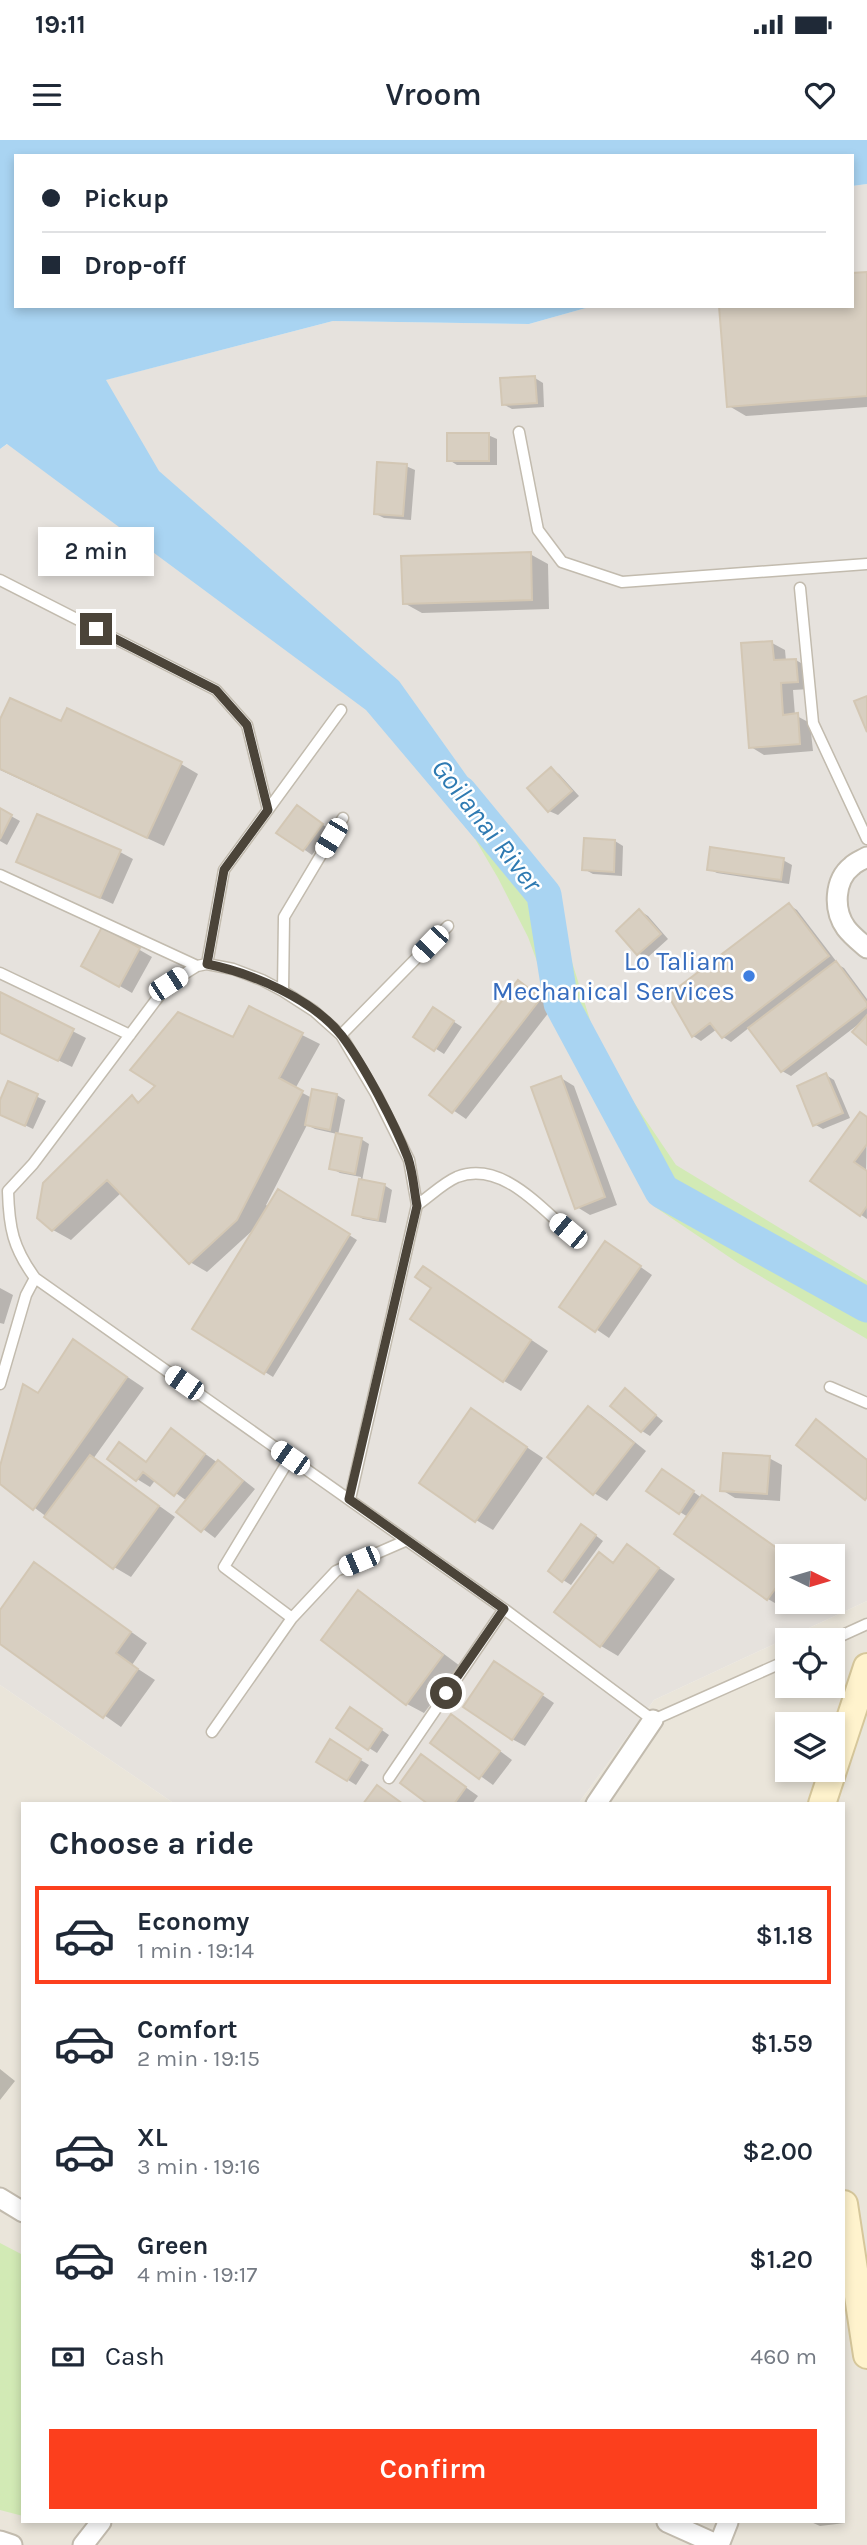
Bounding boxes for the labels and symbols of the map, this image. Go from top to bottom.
callout: 2 min [38,528,154,576]
route end [80,613,112,645]
water label: Goilanai River [425,752,550,899]
car [312,815,351,861]
car [408,922,453,966]
place label: Lo Taliam Mechanical Services [492,946,735,1007]
car [145,964,192,1004]
marker: Lo Taliam Mechanical Services [741,968,757,984]
car [546,1209,591,1253]
car [161,1362,208,1404]
car [267,1437,314,1479]
car [336,1543,383,1579]
north arrow [775,1544,845,1614]
route start [430,1677,462,1709]

